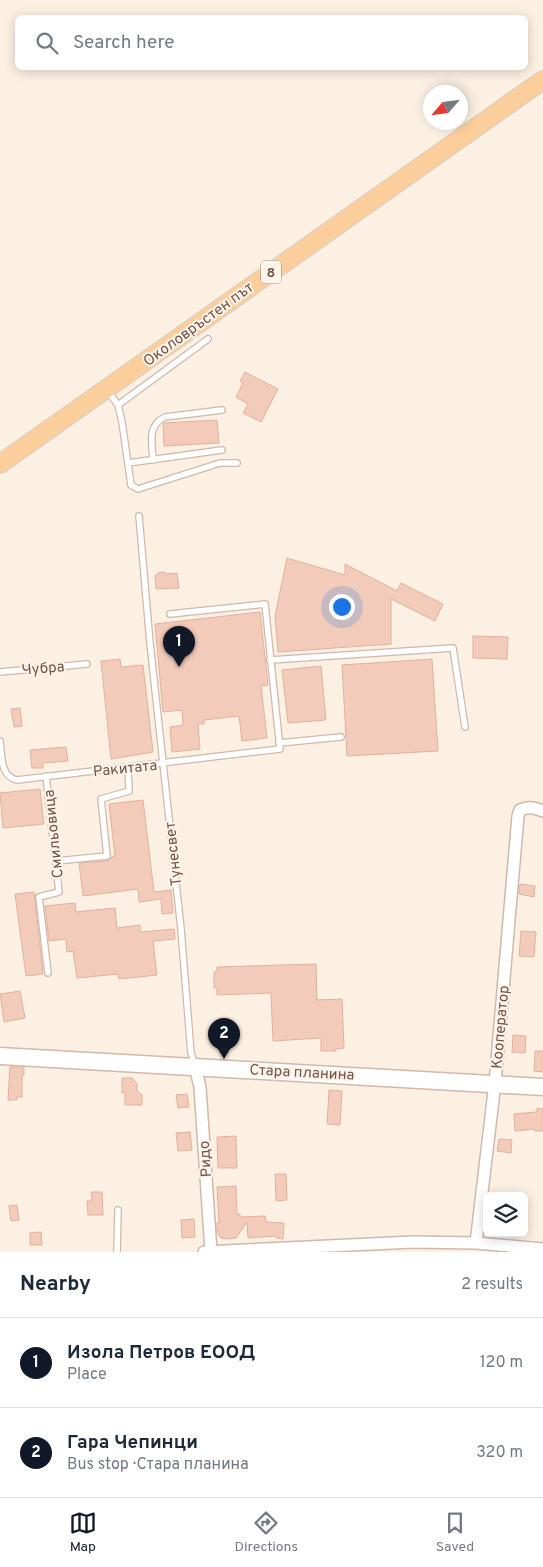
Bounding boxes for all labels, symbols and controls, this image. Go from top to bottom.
search box [15,15,528,70]
icon: search [33,29,61,57]
text: Search here [73,31,175,55]
north arrow [423,85,468,130]
road number: 8 [261,260,281,284]
street label: Околовръстен път [140,279,258,372]
your location [329,594,355,620]
pin: 1 [163,626,195,667]
street label: Чубра [21,658,65,681]
street label: Ракитата [92,757,158,782]
street label: Смильовица [40,789,69,879]
street label: Тунесвет [162,821,187,887]
street label: Кооператор [488,985,515,1070]
pin: 2 [208,1018,240,1059]
street label: Стара планина [249,1061,355,1086]
street label: Ридо [196,1140,217,1178]
map controls [483,1192,528,1237]
button: layers [483,1192,528,1237]
text: Nearby [20,1271,91,1298]
text: 2 results [461,1275,523,1295]
text: Изола Петров ЕООД [67,1341,255,1365]
text: 1 [33,1353,39,1373]
text: 120 m [480,1353,523,1373]
text: Place [67,1365,107,1385]
text: Гара Чепинци [67,1431,198,1455]
text: 2 [31,1443,41,1463]
text: 320 m [476,1443,523,1463]
text: Bus stop · Стара планина [67,1455,249,1475]
tab: Map [69,1509,97,1556]
tab: Directions [234,1509,298,1556]
tab: Saved [436,1509,474,1556]

